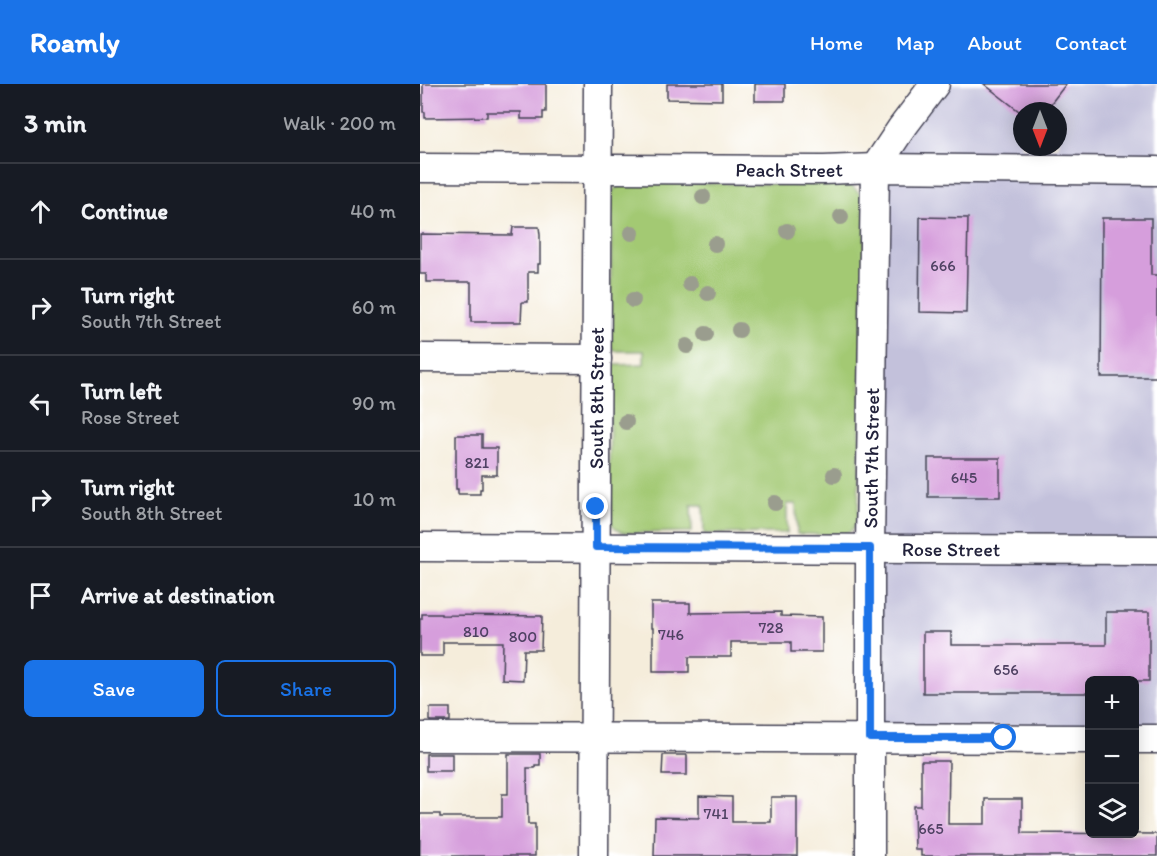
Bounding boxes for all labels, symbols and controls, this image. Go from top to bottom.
text: Roamly [30,25,120,59]
text: Home [810,30,863,55]
text: Map [896,30,935,55]
text: About [968,30,1022,55]
text: Contact [1055,30,1127,55]
north arrow [1013,102,1067,156]
text: 3 min [24,107,86,139]
text: Walk · 200 m [283,111,396,135]
street label: Peach Street [735,157,844,182]
icon: ahead [24,195,57,228]
text: Continue [81,198,168,225]
text: 40 m [350,199,396,223]
house number: 666 [930,256,956,275]
text: Turn right [81,282,175,309]
icon: right [24,291,57,324]
text: 60 m [352,295,396,319]
text: South 7th Street [81,309,222,333]
street label: South 8th Street [584,327,609,469]
text: Turn left [81,378,162,405]
icon: left [24,387,57,420]
street label: South 7th Street [858,388,884,528]
text: 90 m [352,391,396,415]
text: Rose Street [81,405,179,429]
house number: 821 [465,453,490,472]
house number: 645 [951,468,977,487]
text: Turn right [81,474,175,501]
icon: right [24,483,57,516]
text: 10 m [353,487,396,511]
route end [582,493,608,519]
text: South 8th Street [81,501,223,525]
street label: Rose Street [902,537,1000,561]
icon: arrive [24,579,57,612]
text: Arrive at destination [81,582,275,609]
house number: 728 [758,618,784,637]
house number: 810 [463,622,489,641]
house number: 746 [658,625,684,644]
house number: 800 [509,627,537,646]
button: Save [24,660,204,717]
button: Share [216,660,396,717]
house number: 656 [993,660,1019,679]
map controls [1085,676,1139,838]
button: + [1085,676,1139,730]
route start [990,724,1016,750]
button: − [1085,730,1139,784]
button: layers [1085,784,1139,838]
house number: 741 [704,804,729,823]
house number: 665 [918,819,944,838]

